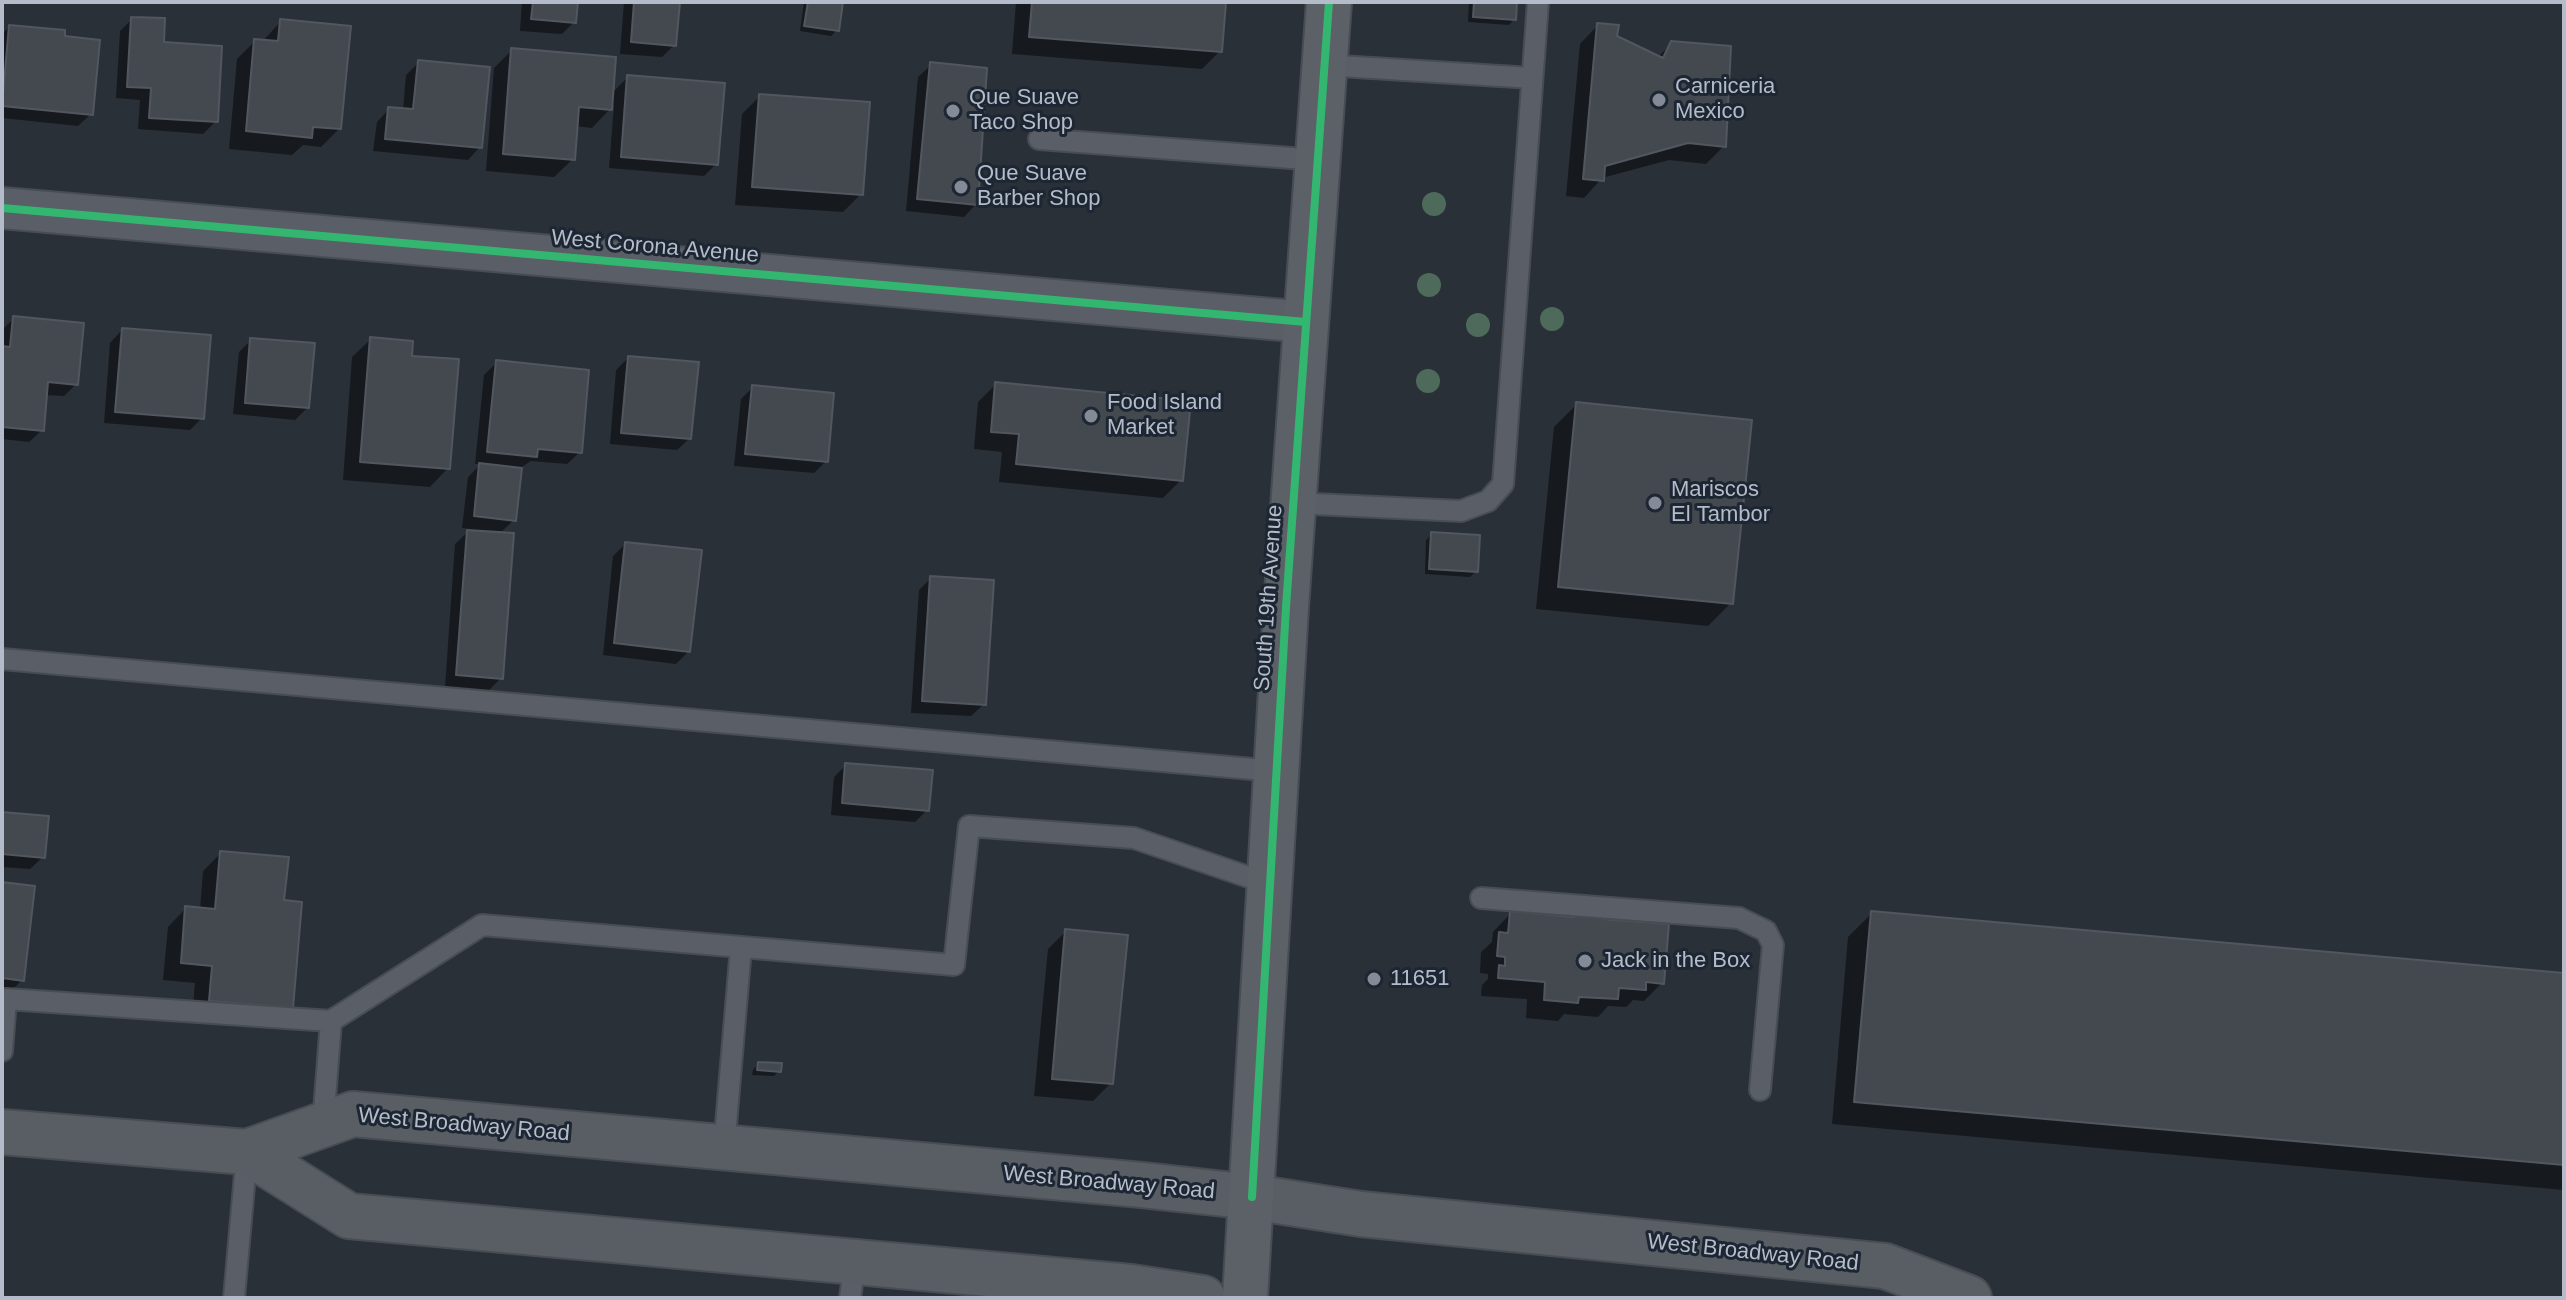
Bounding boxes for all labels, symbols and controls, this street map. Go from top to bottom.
place label: Carniceria Mexico [1675,74,1775,126]
place label: Que Suave Taco Shop [969,85,1079,136]
marker: Carniceria Mexico [1650,91,1668,109]
marker: Que Suave Taco Shop [944,102,962,120]
place label: Que Suave Barber Shop [977,161,1101,212]
marker: Que Suave Barber Shop [952,178,970,196]
street label: West Corona Avenue [550,225,760,269]
place label: Food Island Market [1107,390,1222,442]
marker: Food Island Market [1082,407,1100,425]
place label: Mariscos El Tambor [1671,477,1770,528]
marker: Mariscos El Tambor [1646,494,1664,512]
street label: South 19th Avenue [1249,504,1289,692]
place label: Jack in the Box [1601,948,1750,974]
marker: Jack in the Box [1576,952,1594,970]
place label: 11651 [1390,966,1450,992]
marker: 11651 [1365,970,1383,988]
street label: West Broadway Road [357,1103,571,1147]
street label: West Broadway Road [1002,1161,1216,1205]
street label: West Broadway Road [1646,1229,1860,1277]

